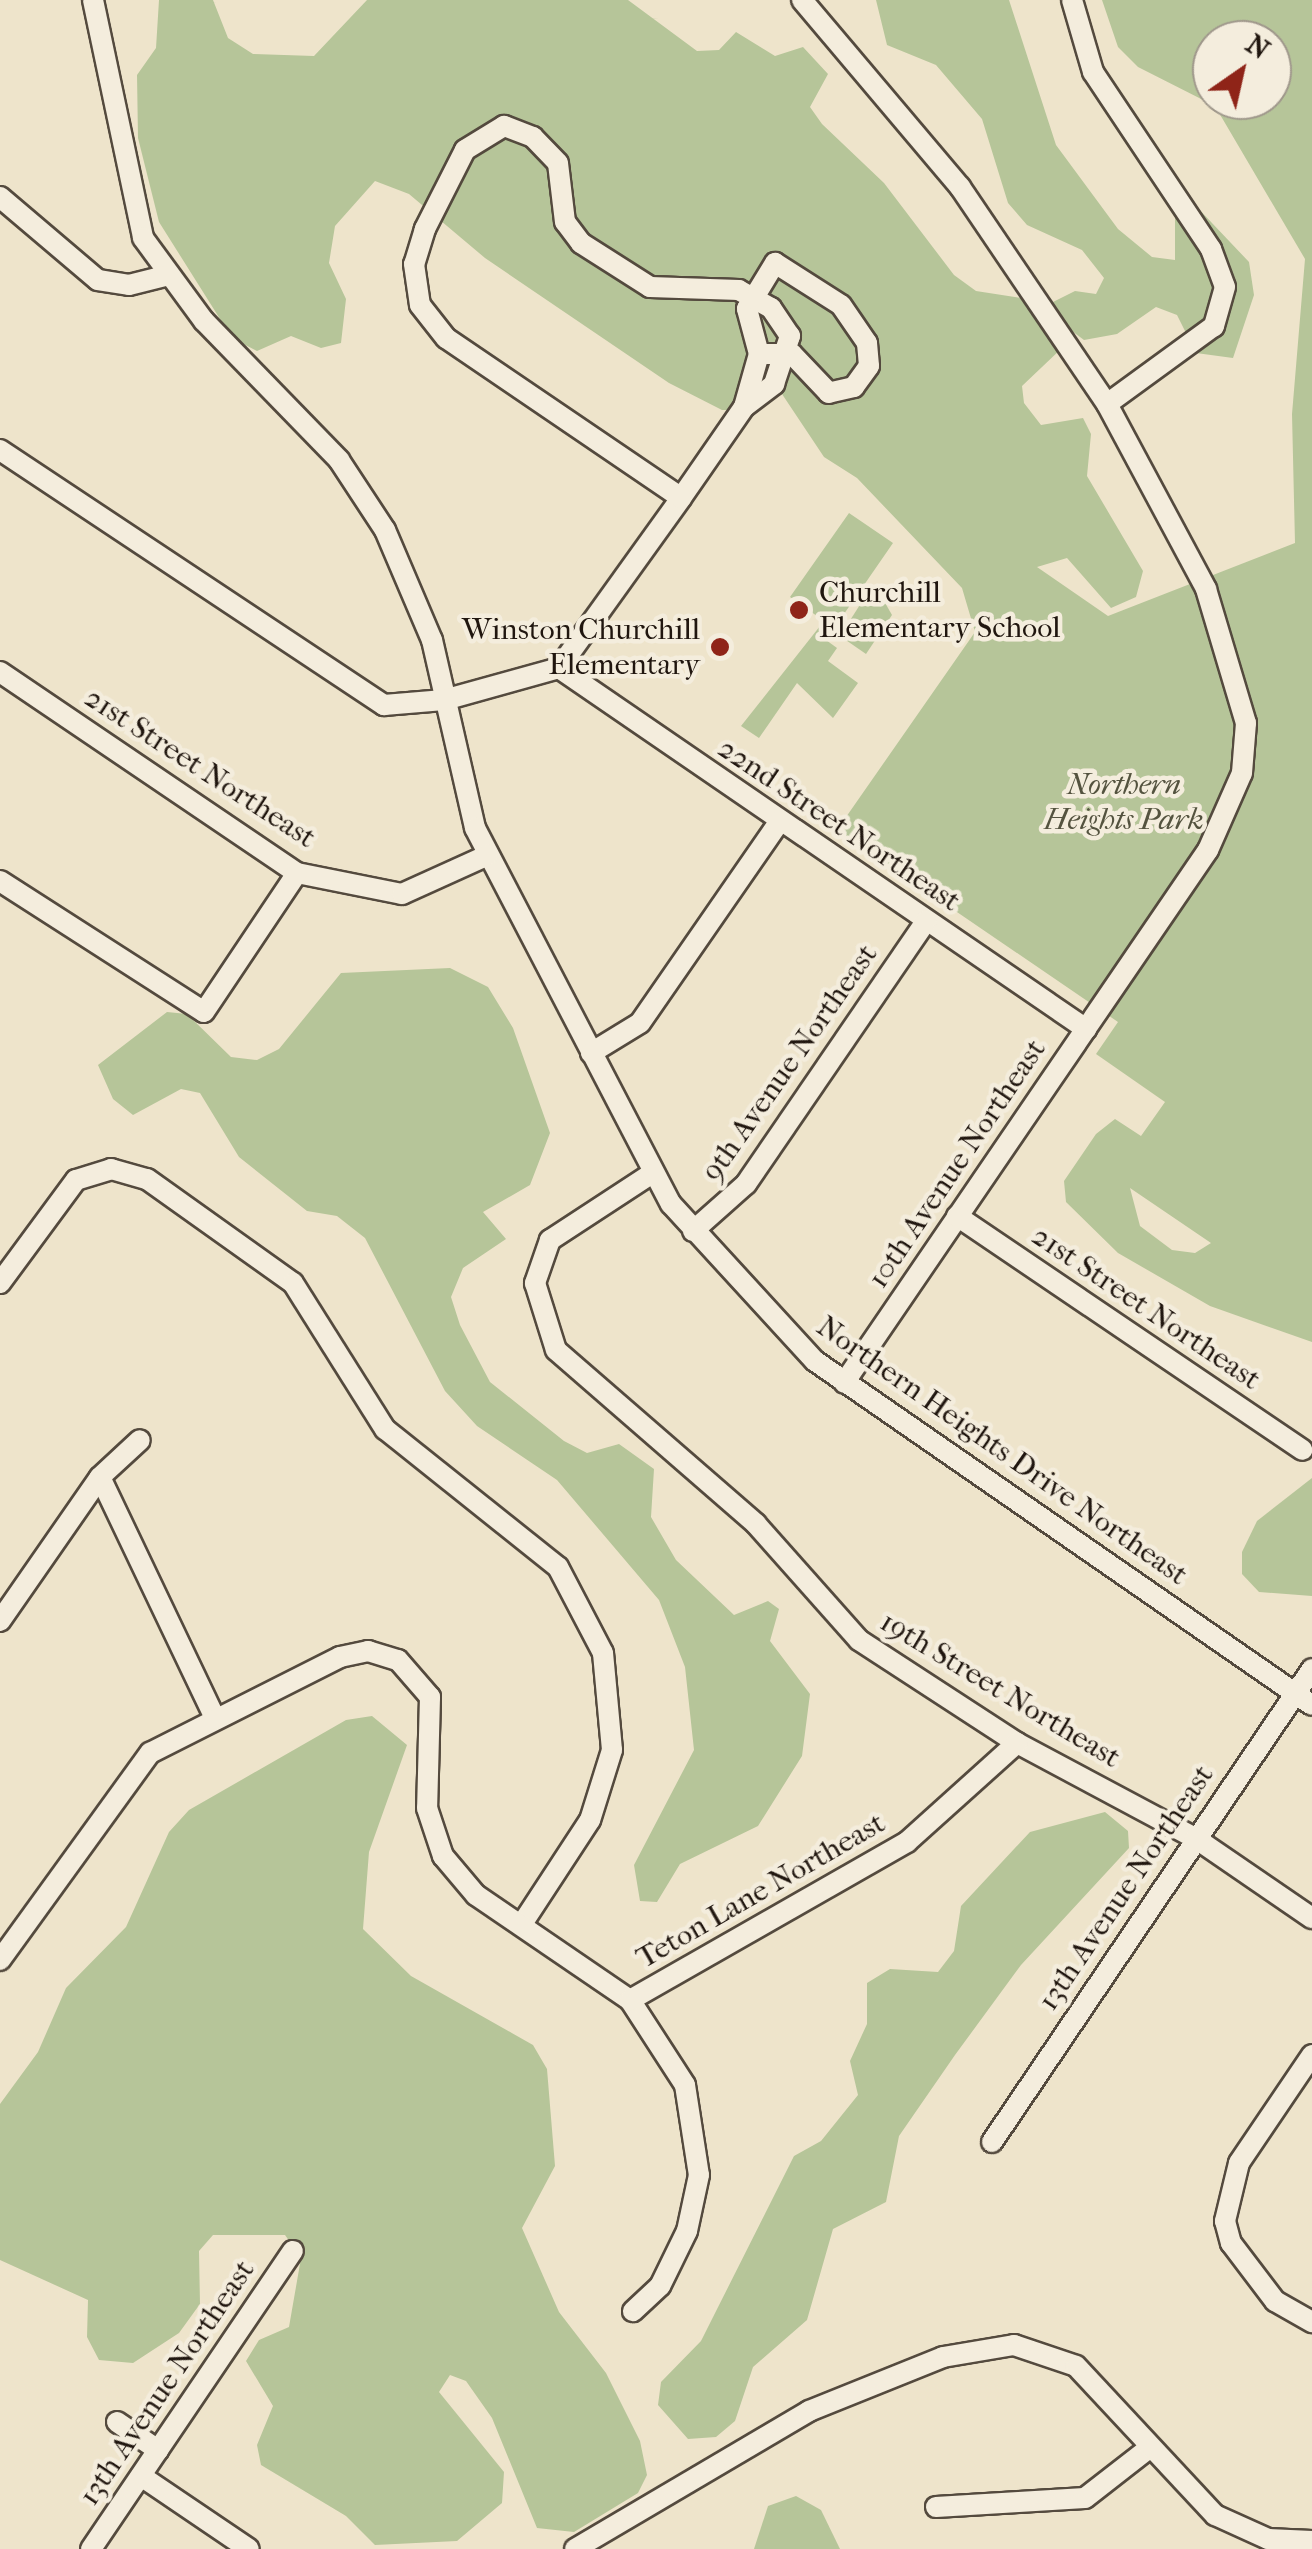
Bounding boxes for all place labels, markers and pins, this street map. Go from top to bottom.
place label: Churchill Elementary School [819,575,1061,646]
marker: Churchill Elementary School [788,599,810,621]
place label: Winston Churchill Elementary [462,612,700,682]
marker: Winston Churchill Elementary [709,636,731,658]

